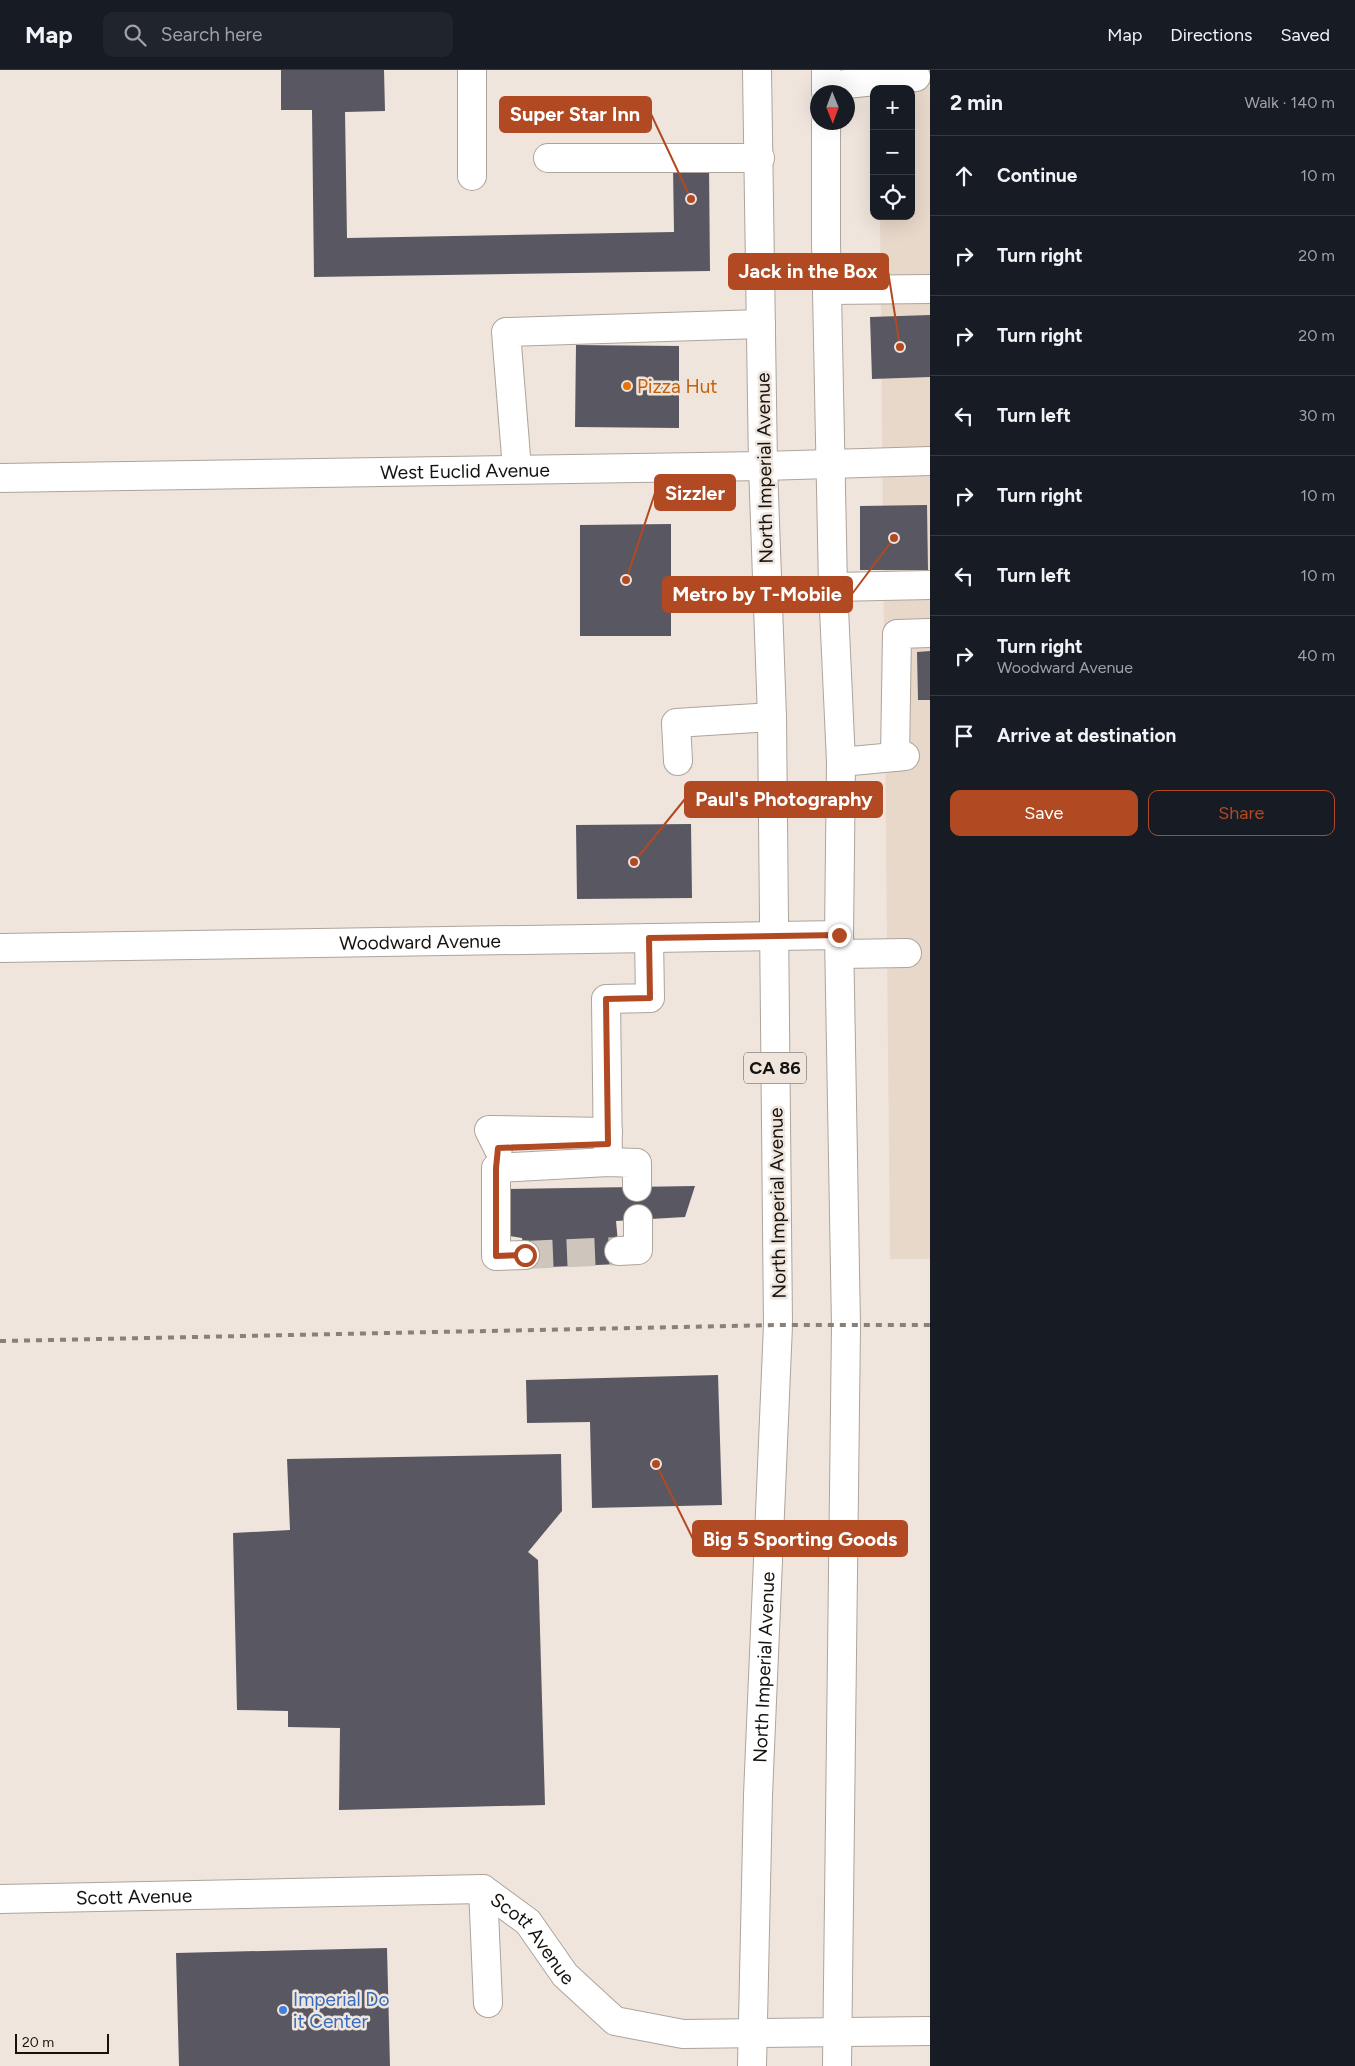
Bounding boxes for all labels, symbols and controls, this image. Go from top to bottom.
search box [103,12,453,57]
text: Map [25,20,73,49]
icon: search [121,21,149,49]
text: Search here [161,23,262,46]
text: Map [1107,24,1142,46]
text: Directions [1170,24,1252,46]
text: Saved [1280,24,1330,46]
north arrow [810,85,855,130]
map controls [870,85,915,220]
button: + [870,85,915,130]
text: 2 min [950,90,1003,115]
text: Walk · 140 m [1245,93,1335,112]
callout: Super Star Inn [500,97,651,132]
text: Super Star Inn [510,102,640,126]
button: − [870,130,915,175]
icon: ahead [950,162,978,190]
text: Continue [997,164,1077,187]
text: 10 m [1301,166,1335,185]
button: locate [870,175,915,220]
icon: right [950,242,978,270]
text: Turn right [997,244,1083,267]
text: 20 m [1298,246,1335,265]
callout: Jack in the Box [729,254,888,289]
text: Jack in the Box [739,259,878,283]
icon: right [950,322,978,350]
text: Turn right [997,324,1083,347]
text: 20 m [1298,326,1335,345]
street label: North Imperial Avenue [751,372,778,564]
place label: Pizza Hut [637,375,718,398]
marker: Pizza Hut [621,380,633,392]
icon: left [950,402,978,430]
text: Turn left [997,404,1071,427]
text: 30 m [1298,406,1335,425]
street label: West Euclid Avenue [380,458,550,484]
callout: Sizzler [655,475,735,510]
text: Sizzler [665,481,725,505]
icon: right [950,482,978,510]
text: Turn right [997,484,1083,507]
text: 10 m [1301,486,1335,505]
icon: left [950,562,978,590]
text: Turn left [997,564,1071,587]
text: 10 m [1301,566,1335,585]
callout: Metro by T-Mobile [663,577,852,612]
text: Metro by T-Mobile [672,582,842,606]
text: Turn right [997,635,1083,658]
icon: right [950,642,978,670]
text: 40 m [1297,646,1335,665]
text: Woodward Avenue [997,658,1133,677]
icon: arrive [950,722,978,750]
text: Arrive at destination [997,724,1176,747]
callout: Paul's Photography [685,782,882,817]
text: Paul's Photography [695,787,873,811]
button: Save [950,790,1138,836]
button: Share [1148,790,1335,836]
route end [828,924,851,947]
street label: Woodward Avenue [339,929,501,955]
road number: CA 86 [744,1052,806,1084]
street label: North Imperial Avenue [764,1107,791,1299]
route start [514,1244,537,1267]
callout: Big 5 Sporting Goods [693,1521,907,1556]
text: Big 5 Sporting Goods [703,1527,897,1551]
street label: North Imperial Avenue [748,1571,779,1763]
street label: Scott Avenue [76,1884,192,1909]
street label: Scott Avenue [486,1888,579,1990]
place label: Imperial Do it Center [293,1988,389,2033]
marker: Imperial Do it Center [277,2004,289,2016]
scale bar [15,2031,109,2054]
text: 20 m [22,2034,54,2051]

